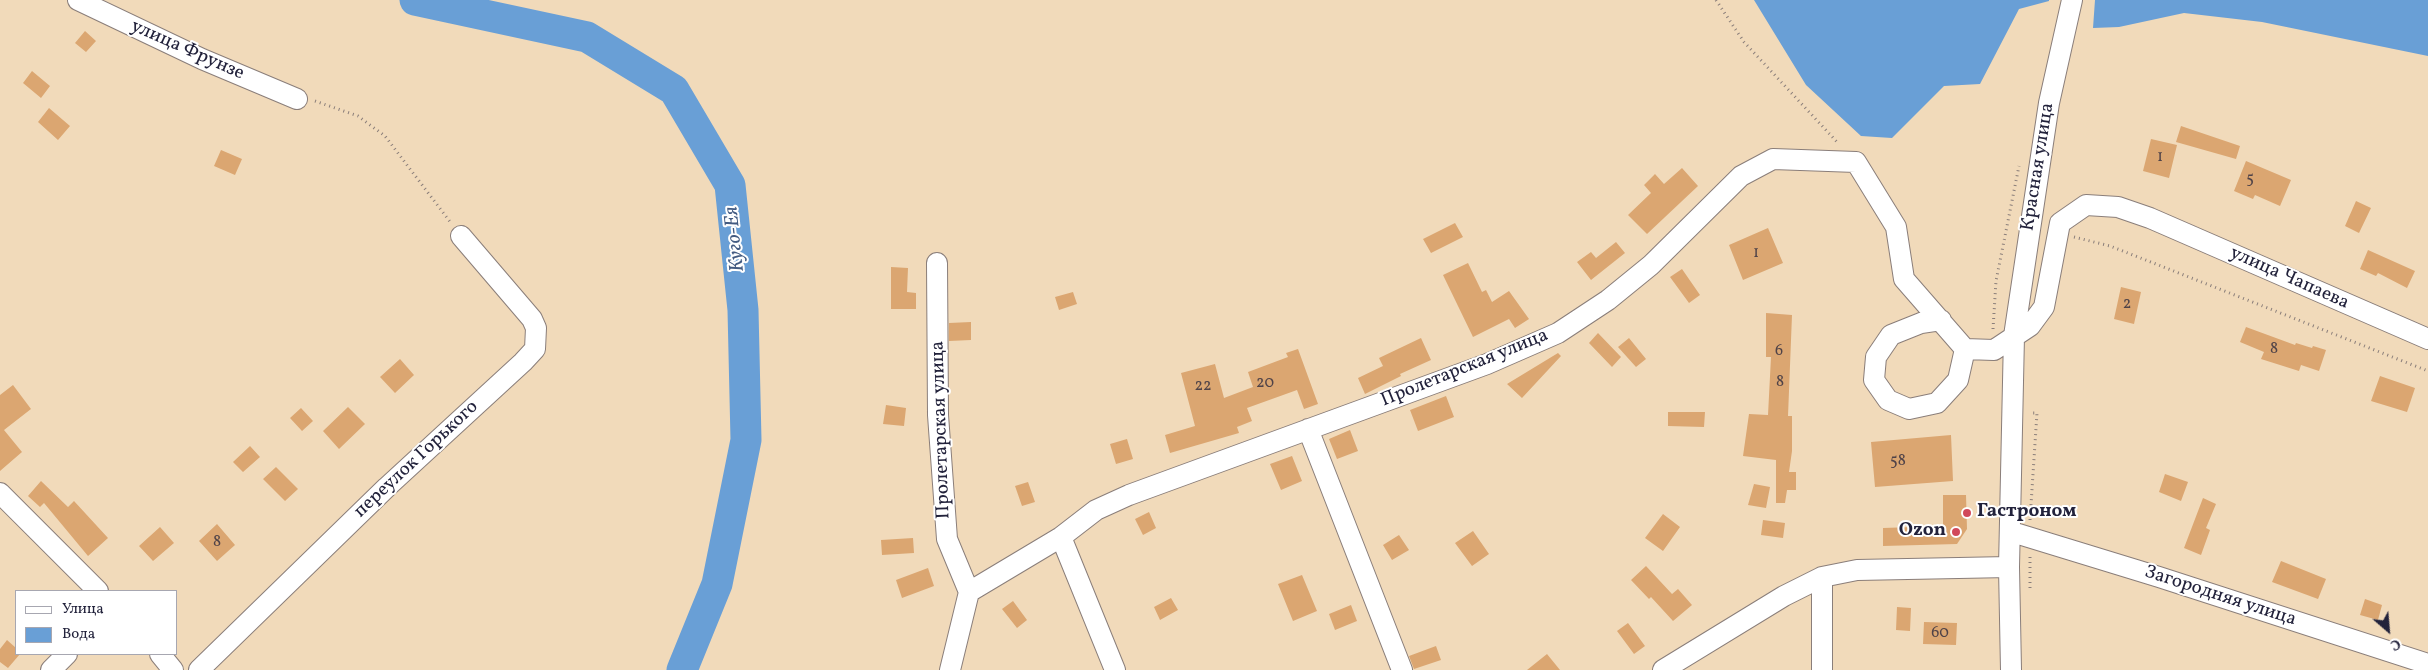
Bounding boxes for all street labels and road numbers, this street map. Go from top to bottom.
street label: улица Фрунзе [127,16,247,86]
street label: Красная улица [2018,101,2060,233]
street label: улица Чапаева [2226,243,2352,315]
street label: Пролетарская улица [1378,325,1552,413]
street label: Пролетарская улица [927,340,957,520]
street label: переулок Горького [350,397,484,523]
street label: Загородняя улица [2141,562,2299,632]

